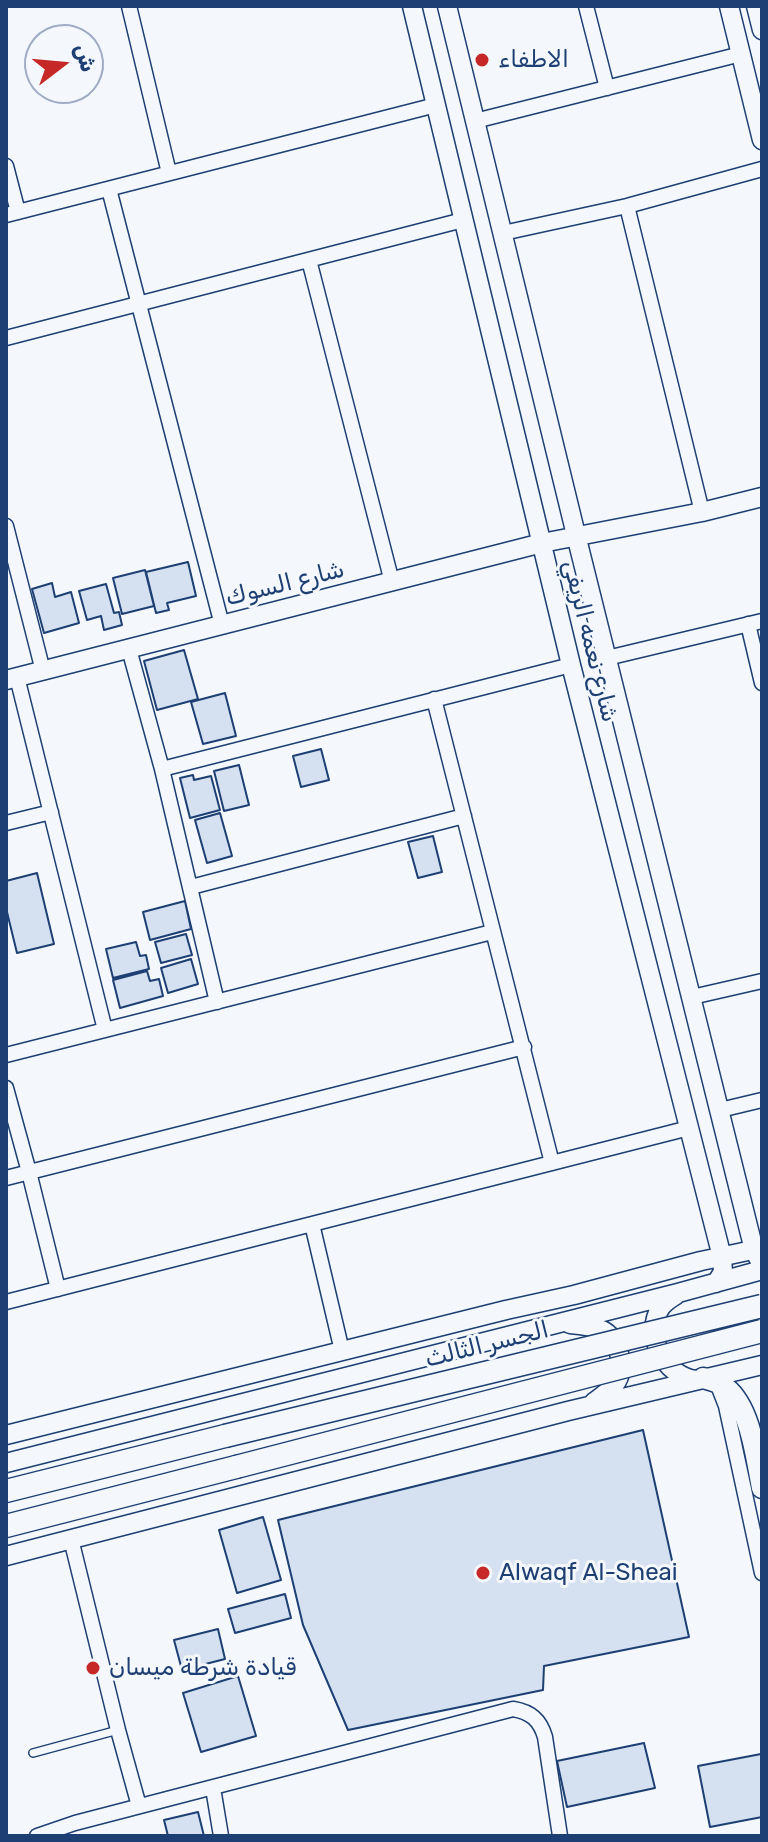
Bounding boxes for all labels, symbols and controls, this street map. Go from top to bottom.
north arrow [24,24,104,104]
text: ش [69,41,102,75]
place label: الاطفاء [498,46,569,74]
marker: الاطفاء [473,51,491,69]
street label: شارع السوك [223,555,347,613]
street label: شارع نعمه الريفي [556,557,624,725]
street label: الجسر الثالث [422,1316,552,1374]
place label: Alwaqf Al-Sheai [499,1559,678,1587]
marker: Alwaqf Al-Sheai [474,1564,492,1582]
place label: قيادة شرطة ميسان [109,1654,296,1682]
marker: قيادة شرطة ميسان [84,1659,102,1677]

